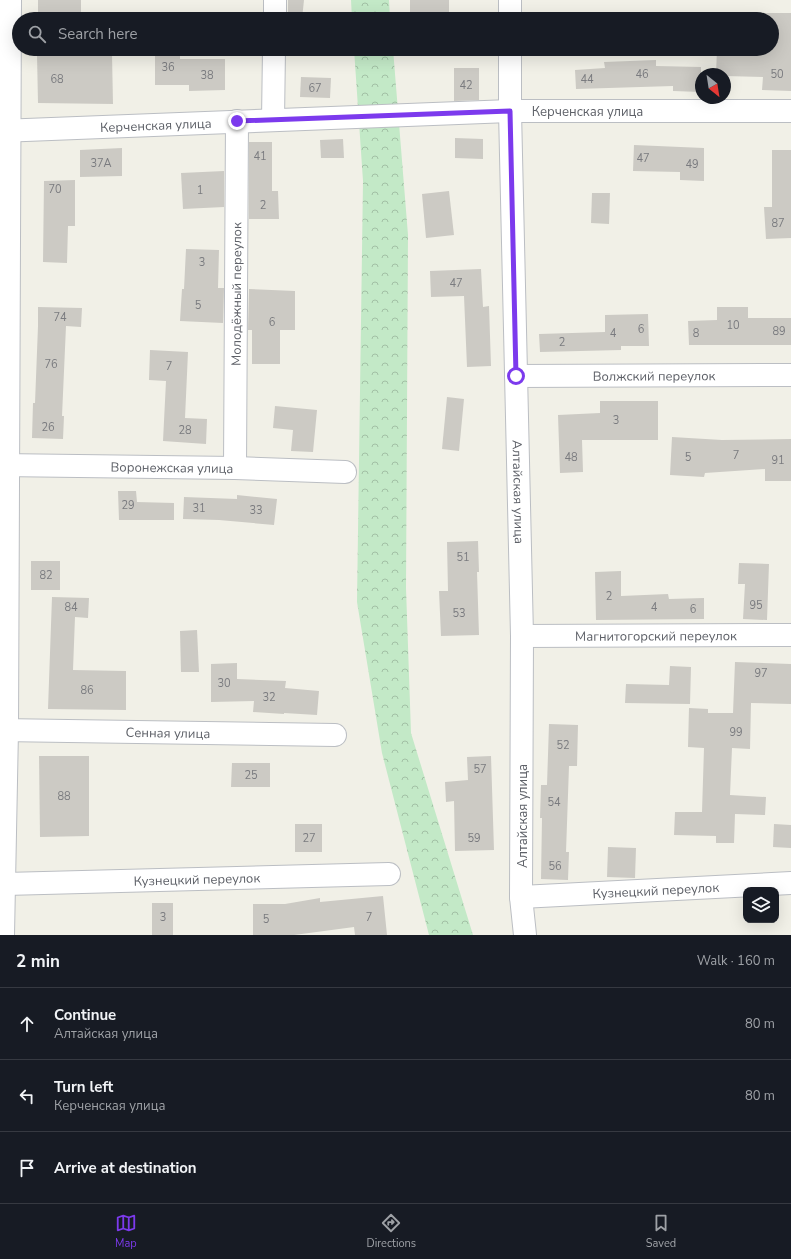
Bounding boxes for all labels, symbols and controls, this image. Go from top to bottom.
search box [12,12,779,56]
icon: search [26,23,48,45]
text: Search here [58,24,138,44]
house number: 36 [161,60,175,75]
house number: 46 [635,67,649,82]
house number: 50 [770,67,784,82]
house number: 38 [200,68,214,83]
north arrow [695,68,731,104]
house number: 68 [50,72,64,87]
house number: 44 [580,72,594,87]
house number: 42 [459,78,473,93]
house number: 67 [308,81,322,96]
street label: Керченская улица [532,103,643,121]
route end [228,112,246,130]
street label: Керченская улица [100,115,212,137]
house number: 41 [253,149,267,164]
house number: 47 [636,151,650,166]
house number: 37А [90,156,112,171]
house number: 49 [685,157,699,172]
house number: 70 [48,182,62,197]
house number: 1 [197,183,203,198]
house number: 2 [260,198,266,213]
house number: 87 [771,216,785,231]
street label: Молодёжный переулок [228,222,246,366]
house number: 3 [199,255,205,270]
house number: 47 [449,276,463,291]
house number: 5 [195,298,202,313]
house number: 74 [53,310,67,325]
house number: 6 [269,315,276,330]
house number: 10 [726,318,740,333]
house number: 6 [638,322,645,337]
house number: 89 [772,324,786,339]
house number: 4 [610,326,617,341]
house number: 8 [693,326,700,341]
house number: 2 [559,335,565,350]
house number: 76 [44,357,58,372]
house number: 7 [166,359,172,374]
route start [507,367,525,385]
street label: Волжский переулок [593,367,716,386]
house number: 3 [613,413,619,428]
house number: 26 [41,420,55,435]
house number: 28 [178,423,192,438]
street label: Алтайская улица [508,440,528,544]
house number: 7 [733,448,739,463]
house number: 48 [564,450,578,465]
house number: 5 [685,450,692,465]
house number: 91 [771,453,785,468]
street label: Воронежская улица [110,458,233,478]
house number: 29 [121,498,135,513]
house number: 31 [192,501,206,516]
house number: 33 [249,503,263,518]
house number: 51 [456,550,470,565]
house number: 82 [39,568,53,583]
house number: 2 [606,589,612,604]
house number: 95 [749,598,763,613]
house number: 84 [64,600,78,615]
house number: 4 [651,600,658,615]
house number: 6 [690,602,697,617]
house number: 53 [452,606,466,621]
street label: Магнитогорский переулок [575,627,737,646]
house number: 97 [754,666,768,681]
house number: 30 [217,676,231,691]
house number: 86 [80,683,94,698]
house number: 32 [262,690,276,705]
street label: Сенная улица [126,724,210,743]
house number: 99 [729,725,743,740]
house number: 52 [556,738,570,753]
house number: 57 [473,762,487,777]
street label: Алтайская улица [514,764,532,868]
house number: 25 [244,768,258,783]
house number: 88 [57,789,71,804]
house number: 54 [547,795,561,810]
house number: 27 [302,831,316,846]
house number: 59 [467,831,481,846]
house number: 56 [548,859,562,874]
street label: Кузнецкий переулок [133,869,261,891]
street label: Кузнецкий переулок [592,879,720,903]
map controls [743,887,779,923]
button: layers [743,887,779,923]
house number: 3 [160,910,166,925]
house number: 7 [366,910,372,925]
house number: 5 [263,912,270,927]
text: 2 min [16,950,60,973]
text: Walk · 160 m [697,952,775,970]
text: Continue [54,1005,116,1025]
icon: ahead [16,1013,38,1035]
text: 80 m [745,1015,775,1033]
text: Алтайская улица [54,1025,158,1043]
text: Turn left [54,1077,113,1097]
icon: left [16,1085,38,1107]
text: 80 m [745,1087,775,1105]
text: Керченская улица [54,1097,165,1115]
icon: arrive [16,1157,38,1179]
text: Arrive at destination [54,1158,197,1178]
tab: Map [115,1212,137,1251]
tab: Directions [367,1212,416,1251]
tab: Saved [646,1212,676,1251]

